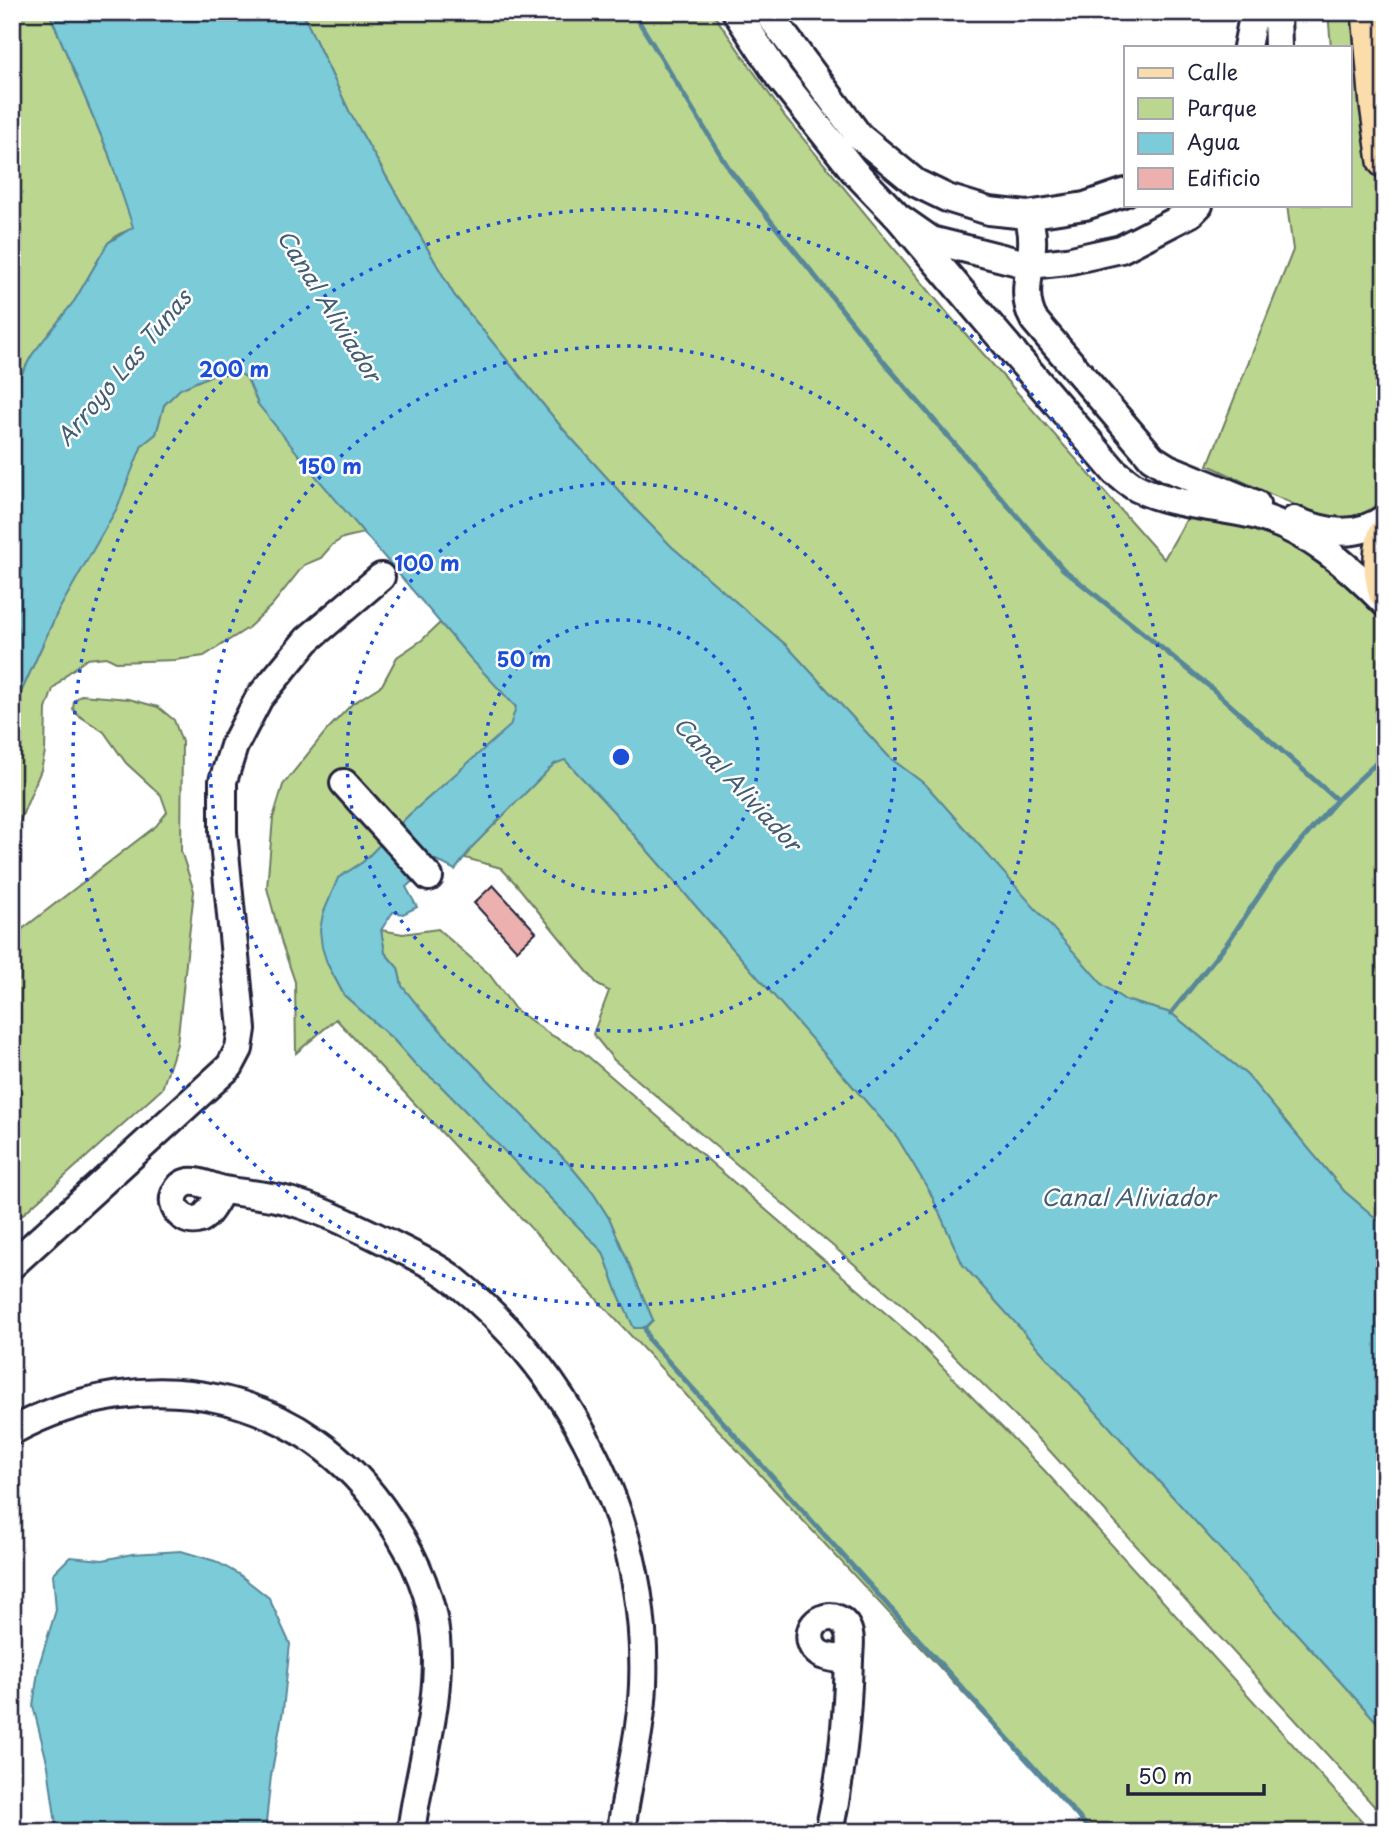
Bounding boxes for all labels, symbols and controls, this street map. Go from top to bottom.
legend [1124,46,1352,206]
text: Calle [1187,55,1238,87]
text: Parque [1187,91,1257,123]
text: Agua [1187,125,1240,157]
text: Edificio [1187,161,1260,193]
water label: Canal Aliviador [269,222,393,391]
water label: Arroyo Las Tunas [47,279,200,453]
text: 200 m [199,352,269,384]
text: 150 m [298,449,362,481]
text: 100 m [394,546,460,578]
text: 50 m [497,642,551,674]
water label: Canal Aliviador [666,708,812,861]
centre of rings [609,745,633,769]
water label: Canal Aliviador [1041,1179,1218,1214]
scale bar [1128,1753,1264,1797]
text: 50 m [1138,1759,1192,1791]

